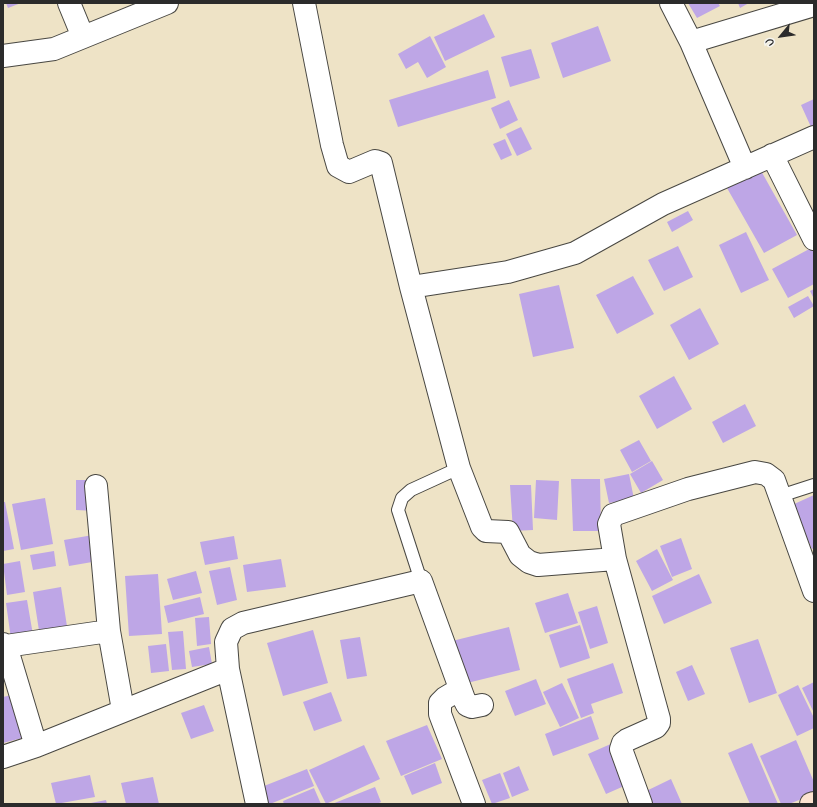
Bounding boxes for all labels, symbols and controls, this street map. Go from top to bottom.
north arrow [761,16,801,56]
text: U [763,35,778,48]

